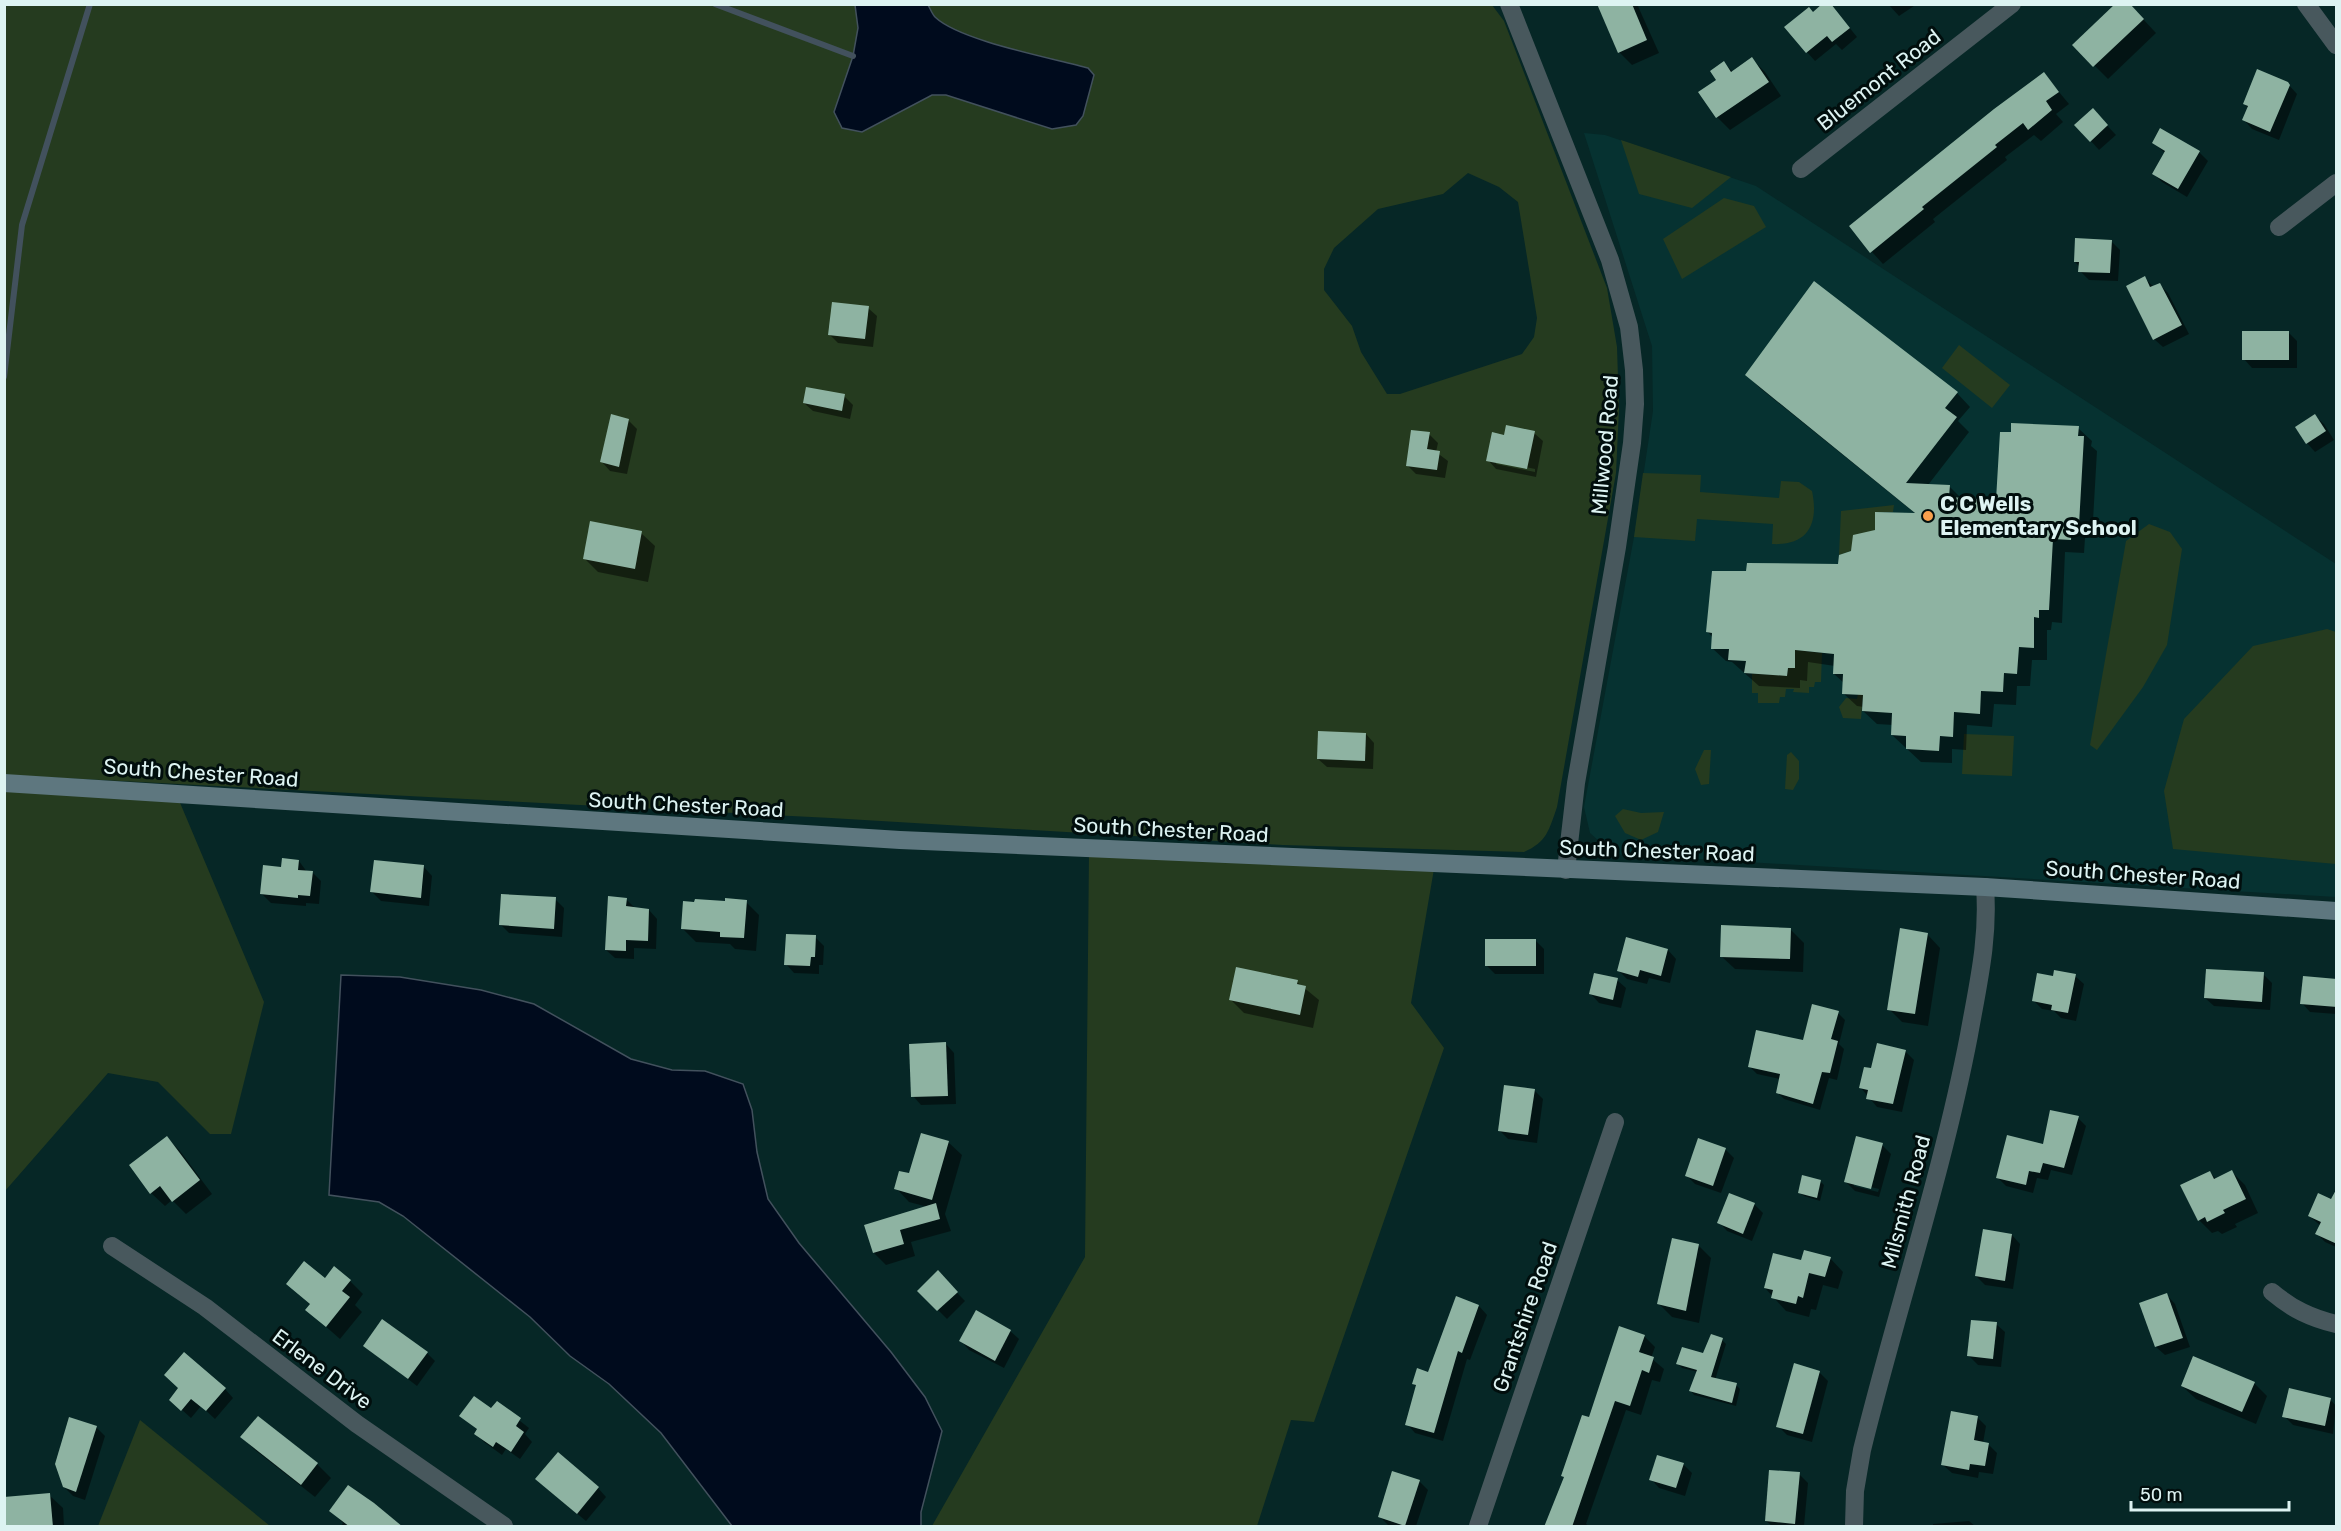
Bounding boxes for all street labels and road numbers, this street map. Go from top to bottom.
street label: Bluemont Road [1812,24,1945,136]
street label: Millwood Road [1586,374,1623,516]
street label: South Chester Road [103,753,299,792]
street label: South Chester Road [588,787,784,822]
street label: South Chester Road [1073,812,1269,847]
street label: South Chester Road [1559,835,1755,866]
street label: South Chester Road [2045,855,2241,894]
street label: Milsmith Road [1876,1132,1935,1271]
street label: Grantshire Road [1487,1238,1562,1395]
street label: Erlene Drive [268,1323,377,1414]

